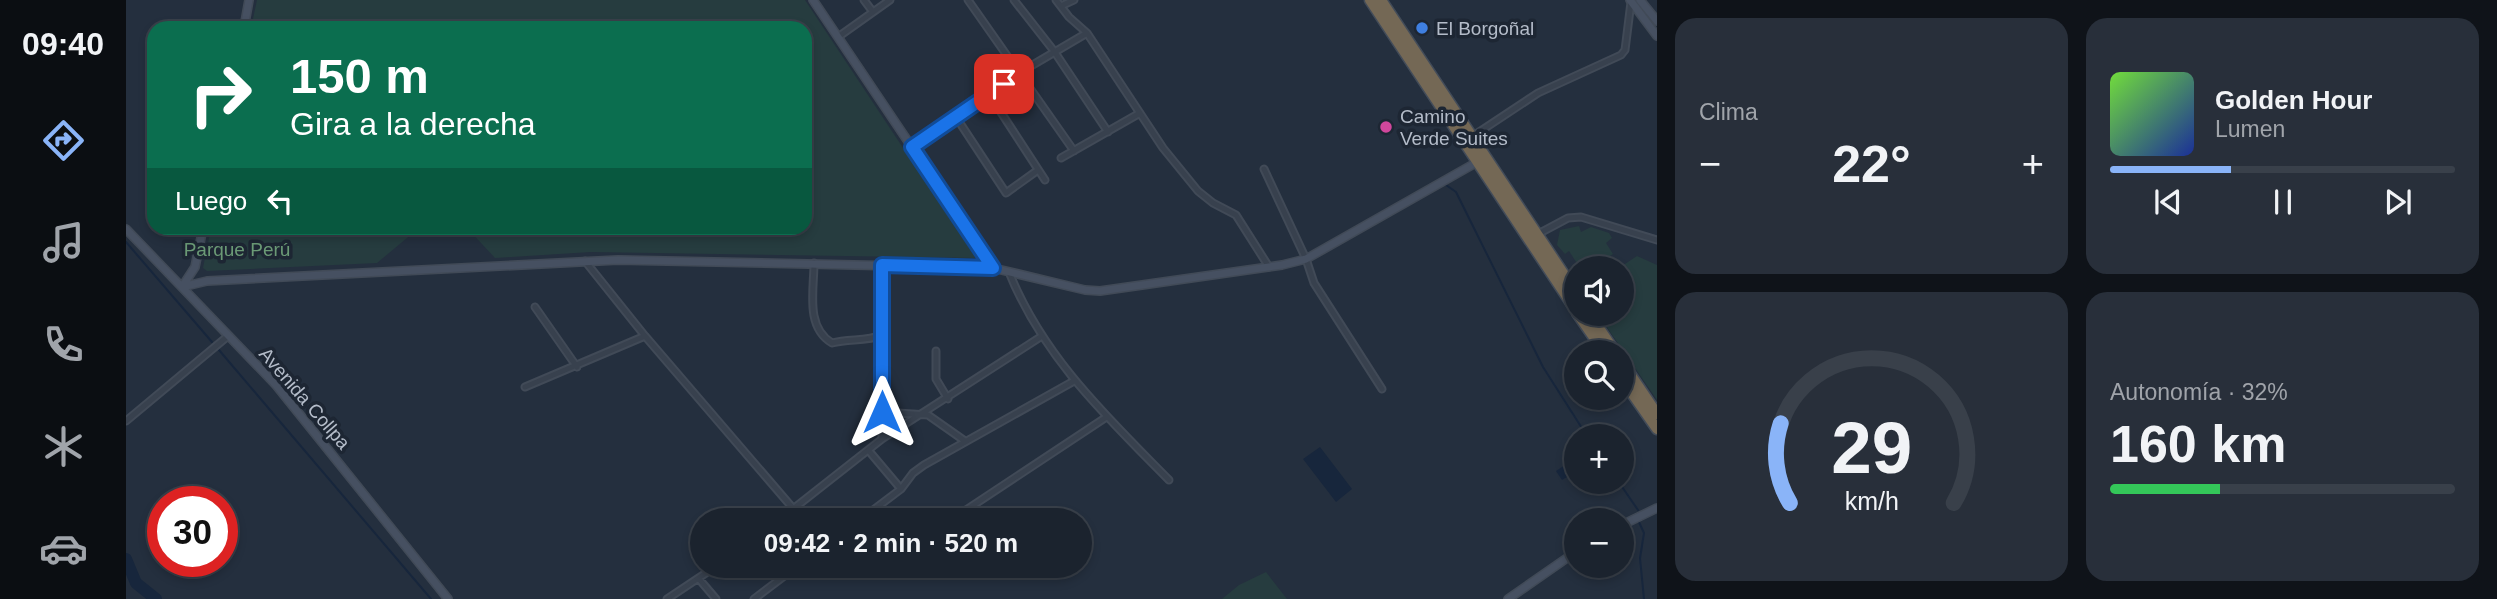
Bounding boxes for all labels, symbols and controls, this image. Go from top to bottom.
place label: El Borgoñal [1436,18,1534,39]
marker: El Borgoñal [1414,20,1430,36]
text: 09:40 [22,26,104,62]
icon: right [175,49,266,140]
text: 150 m [290,49,429,103]
pin [974,54,1034,114]
icon: arrive [985,65,1023,103]
text: Golden Hour [2215,85,2372,115]
text: Clima [1699,99,1758,125]
text: Gira a la derecha [290,106,535,142]
place label: Camino Verde Suites [1400,106,1508,149]
icon: directions [39,116,88,165]
text: Lumen [2215,116,2285,142]
marker: Camino Verde Suites [1378,119,1394,135]
text: 22° [1832,135,1911,193]
text: − [1699,143,1721,185]
text: + [2022,143,2044,185]
icon: left [261,182,299,220]
icon: previous [2149,183,2187,221]
icon: pause [2264,183,2302,221]
icon: next [2379,183,2417,221]
text: Luego [175,186,247,216]
icon: music [39,218,88,267]
park label: Parque Perú [184,239,290,260]
map controls [1564,256,1634,578]
button: sound [1564,256,1634,326]
icon: phone [39,320,88,369]
button: search [1564,340,1634,410]
street label: Avenida Collpa [255,343,355,454]
position arrow [845,375,919,449]
text: Autonomía · 32% [2110,379,2288,405]
text: 29 [1831,407,1912,488]
text: 160 km [2110,415,2286,473]
icon: climate [39,422,88,471]
button: + [1564,424,1634,494]
speed limit sign: 30 [147,486,238,577]
text: km/h [1844,486,1899,514]
button: − [1564,508,1634,578]
icon: car [39,524,88,573]
text: 09:42 · 2 min · 520 m [764,528,1018,558]

